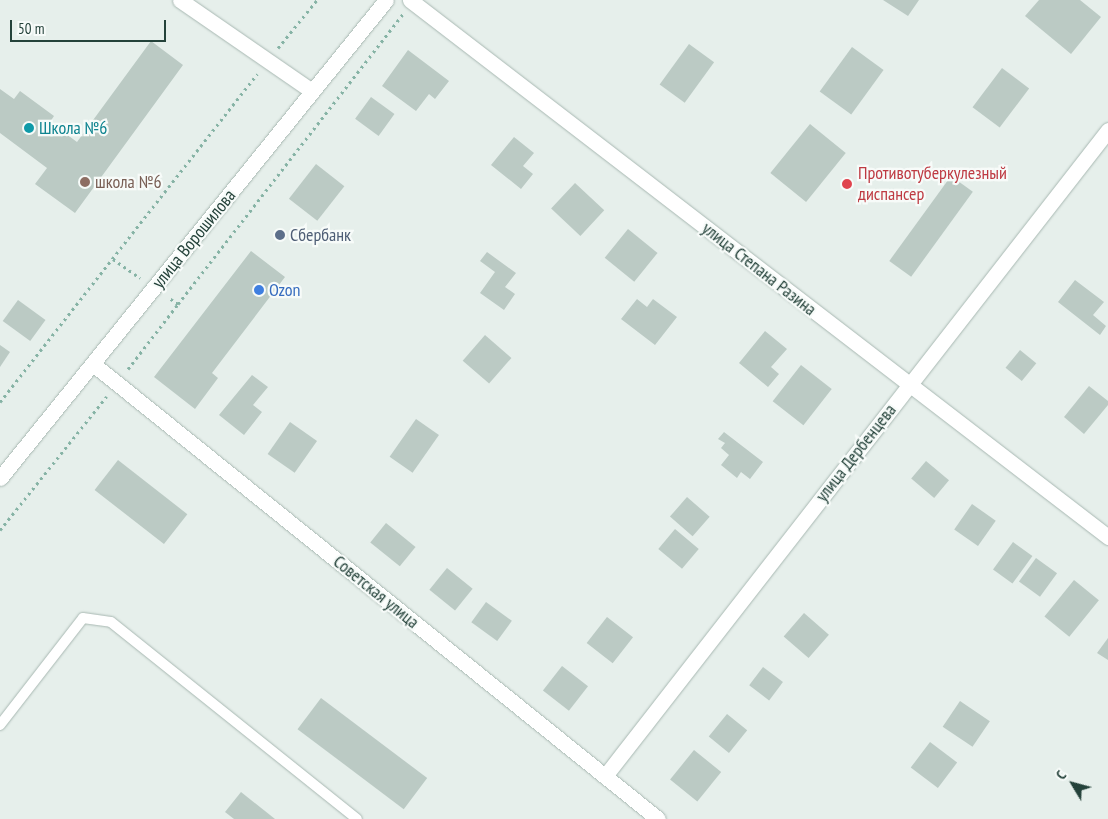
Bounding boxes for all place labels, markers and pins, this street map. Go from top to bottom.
place label: Школа №6 [39,117,107,139]
marker: Школа №6 [23,122,35,134]
place label: Противотуберкулезный диспансер [858,163,1007,205]
place label: школа №6 [95,171,162,193]
marker: школа №6 [79,176,91,188]
marker: Противотуберкулезный диспансер [840,177,854,191]
place label: Сбербанк [290,224,351,246]
marker: Сбербанк [274,229,286,241]
place label: Ozon [269,279,301,301]
marker: Ozon [253,284,265,296]

